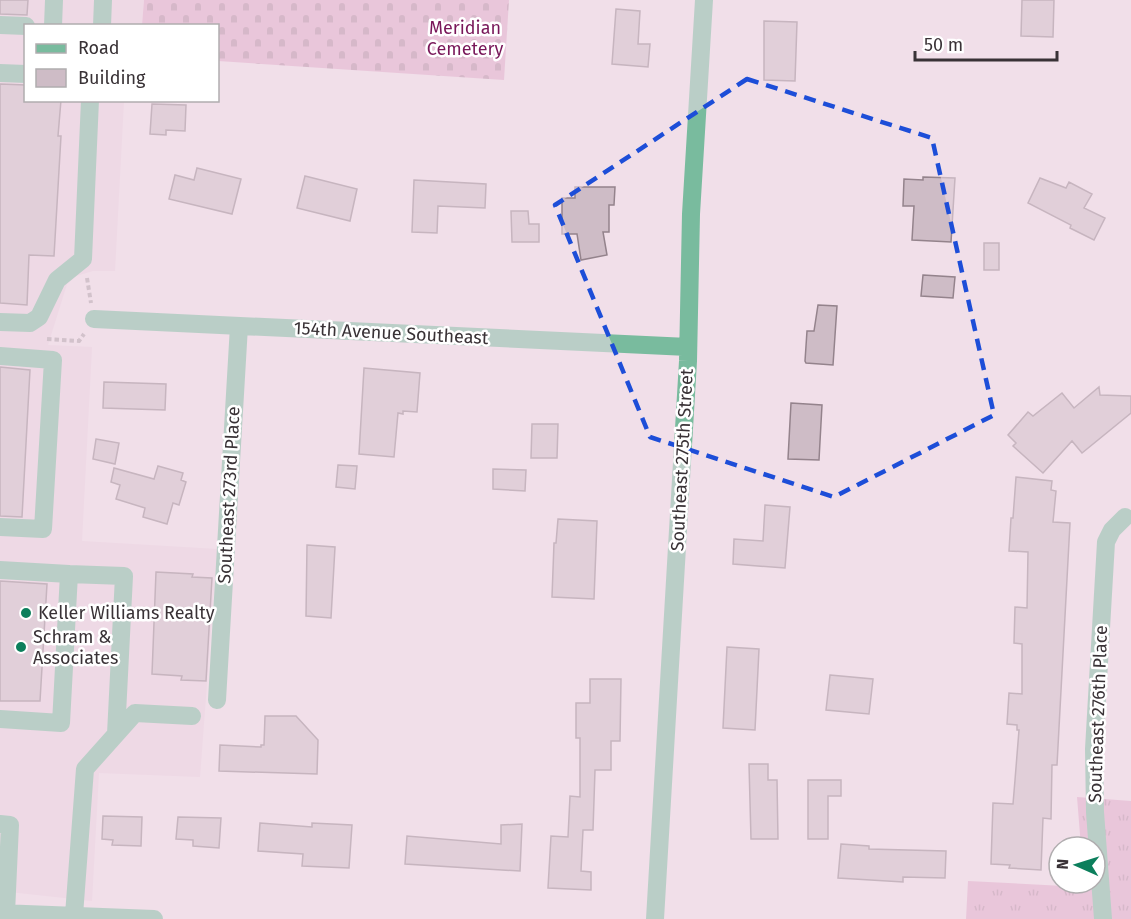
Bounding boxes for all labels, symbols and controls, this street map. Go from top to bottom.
park label: Meridian Cemetery [427,17,503,60]
legend [24,24,219,102]
scale bar [915,24,1058,62]
text: 50 m [924,34,963,56]
text: Road [78,37,120,59]
text: Building [78,67,146,89]
street label: 154th Avenue Southeast [293,317,489,349]
street label: Southeast 275th Street [666,368,698,552]
street label: Southeast 273rd Place [213,406,245,584]
place label: Keller Williams Realty [38,602,215,624]
marker: Keller Williams Realty [19,606,33,620]
street label: Southeast 276th Place [1084,625,1112,803]
place label: Schram & Associates [33,626,118,669]
marker: Schram & Associates [14,640,28,654]
north arrow [1047,835,1107,895]
text: N [1053,858,1072,870]

